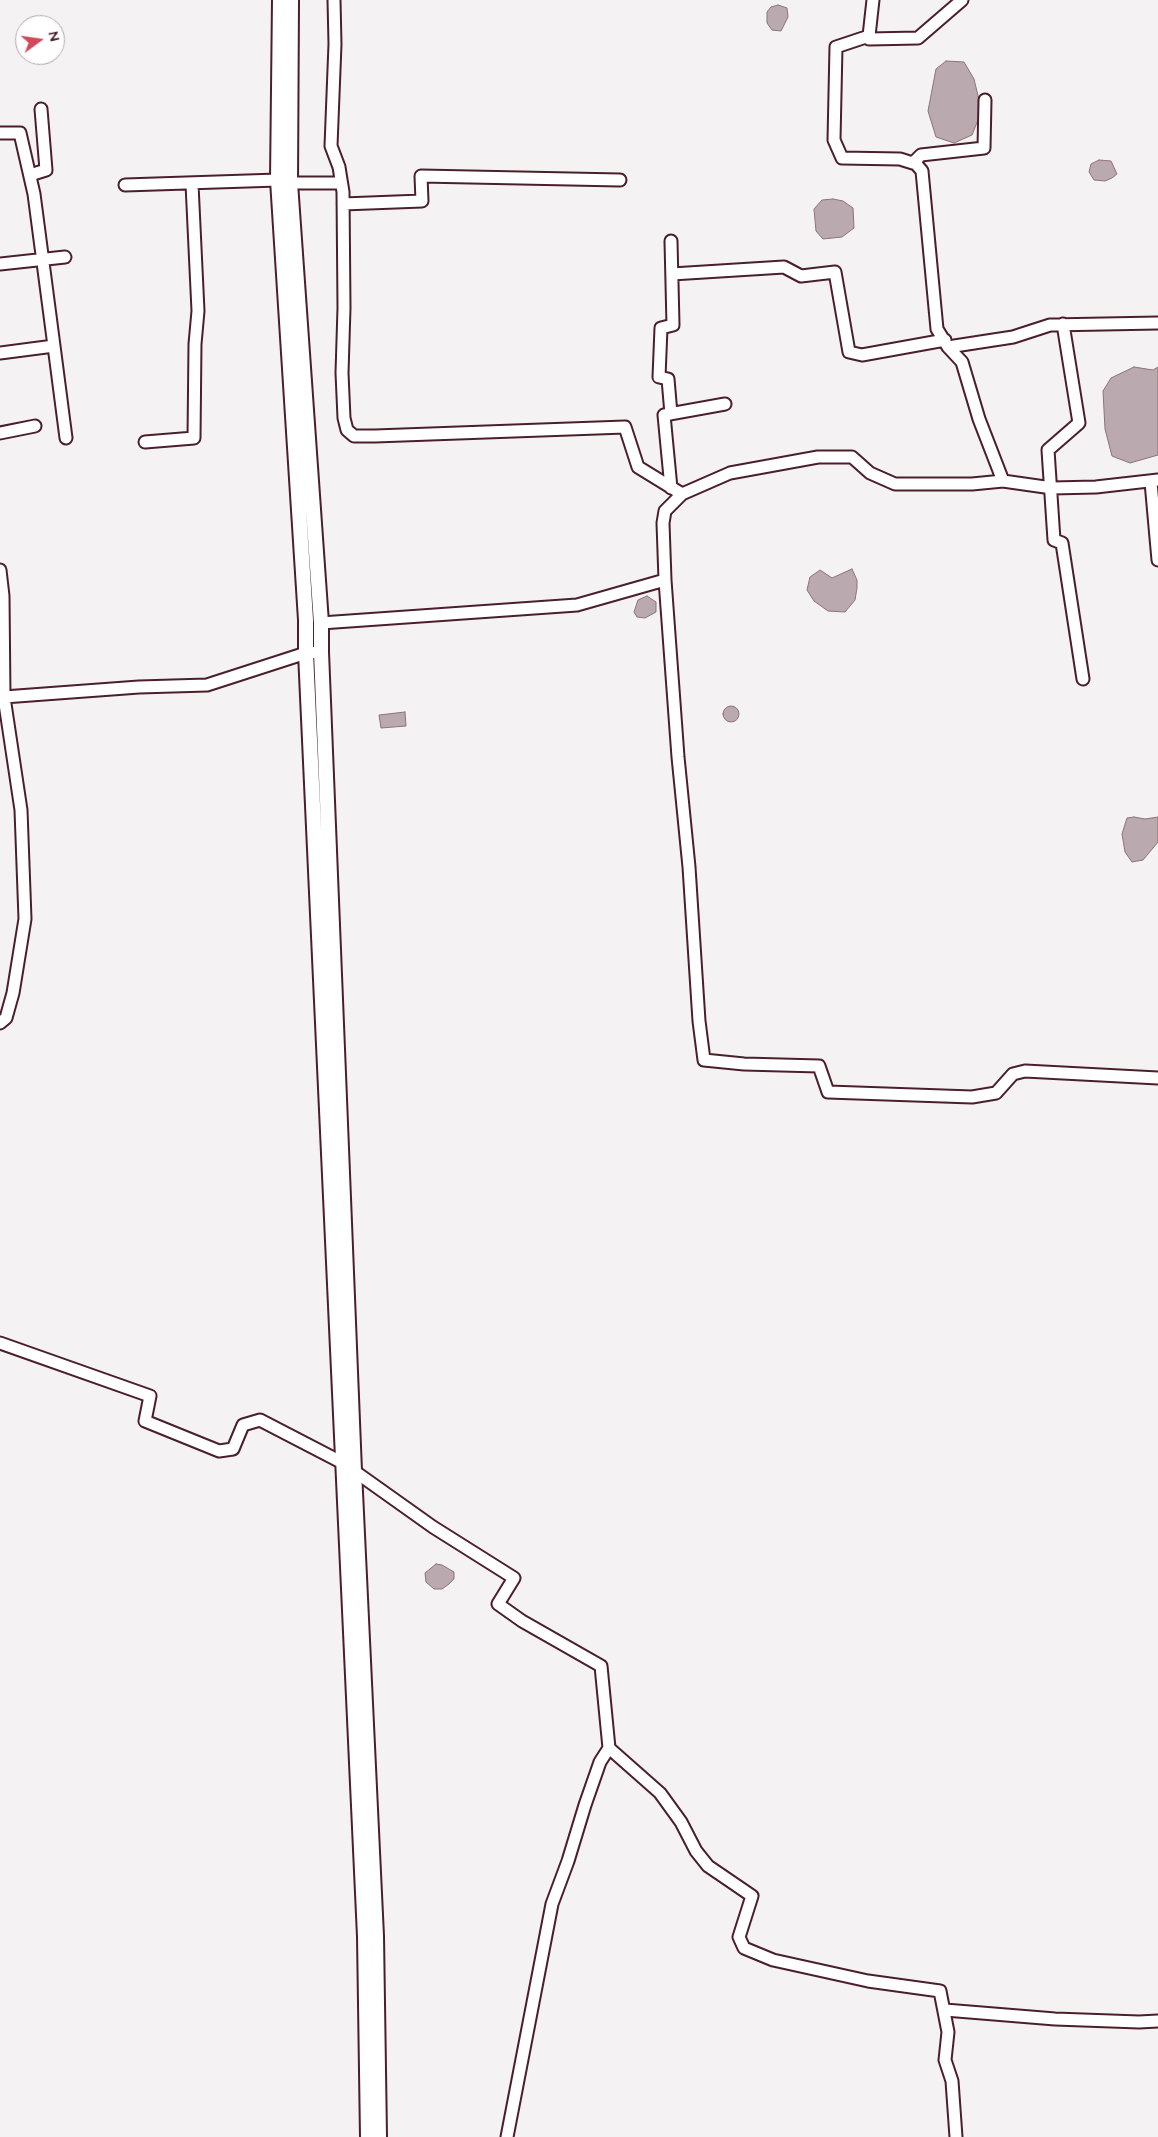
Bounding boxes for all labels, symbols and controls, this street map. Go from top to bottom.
north arrow [15,15,65,65]
text: N [43,30,64,43]

